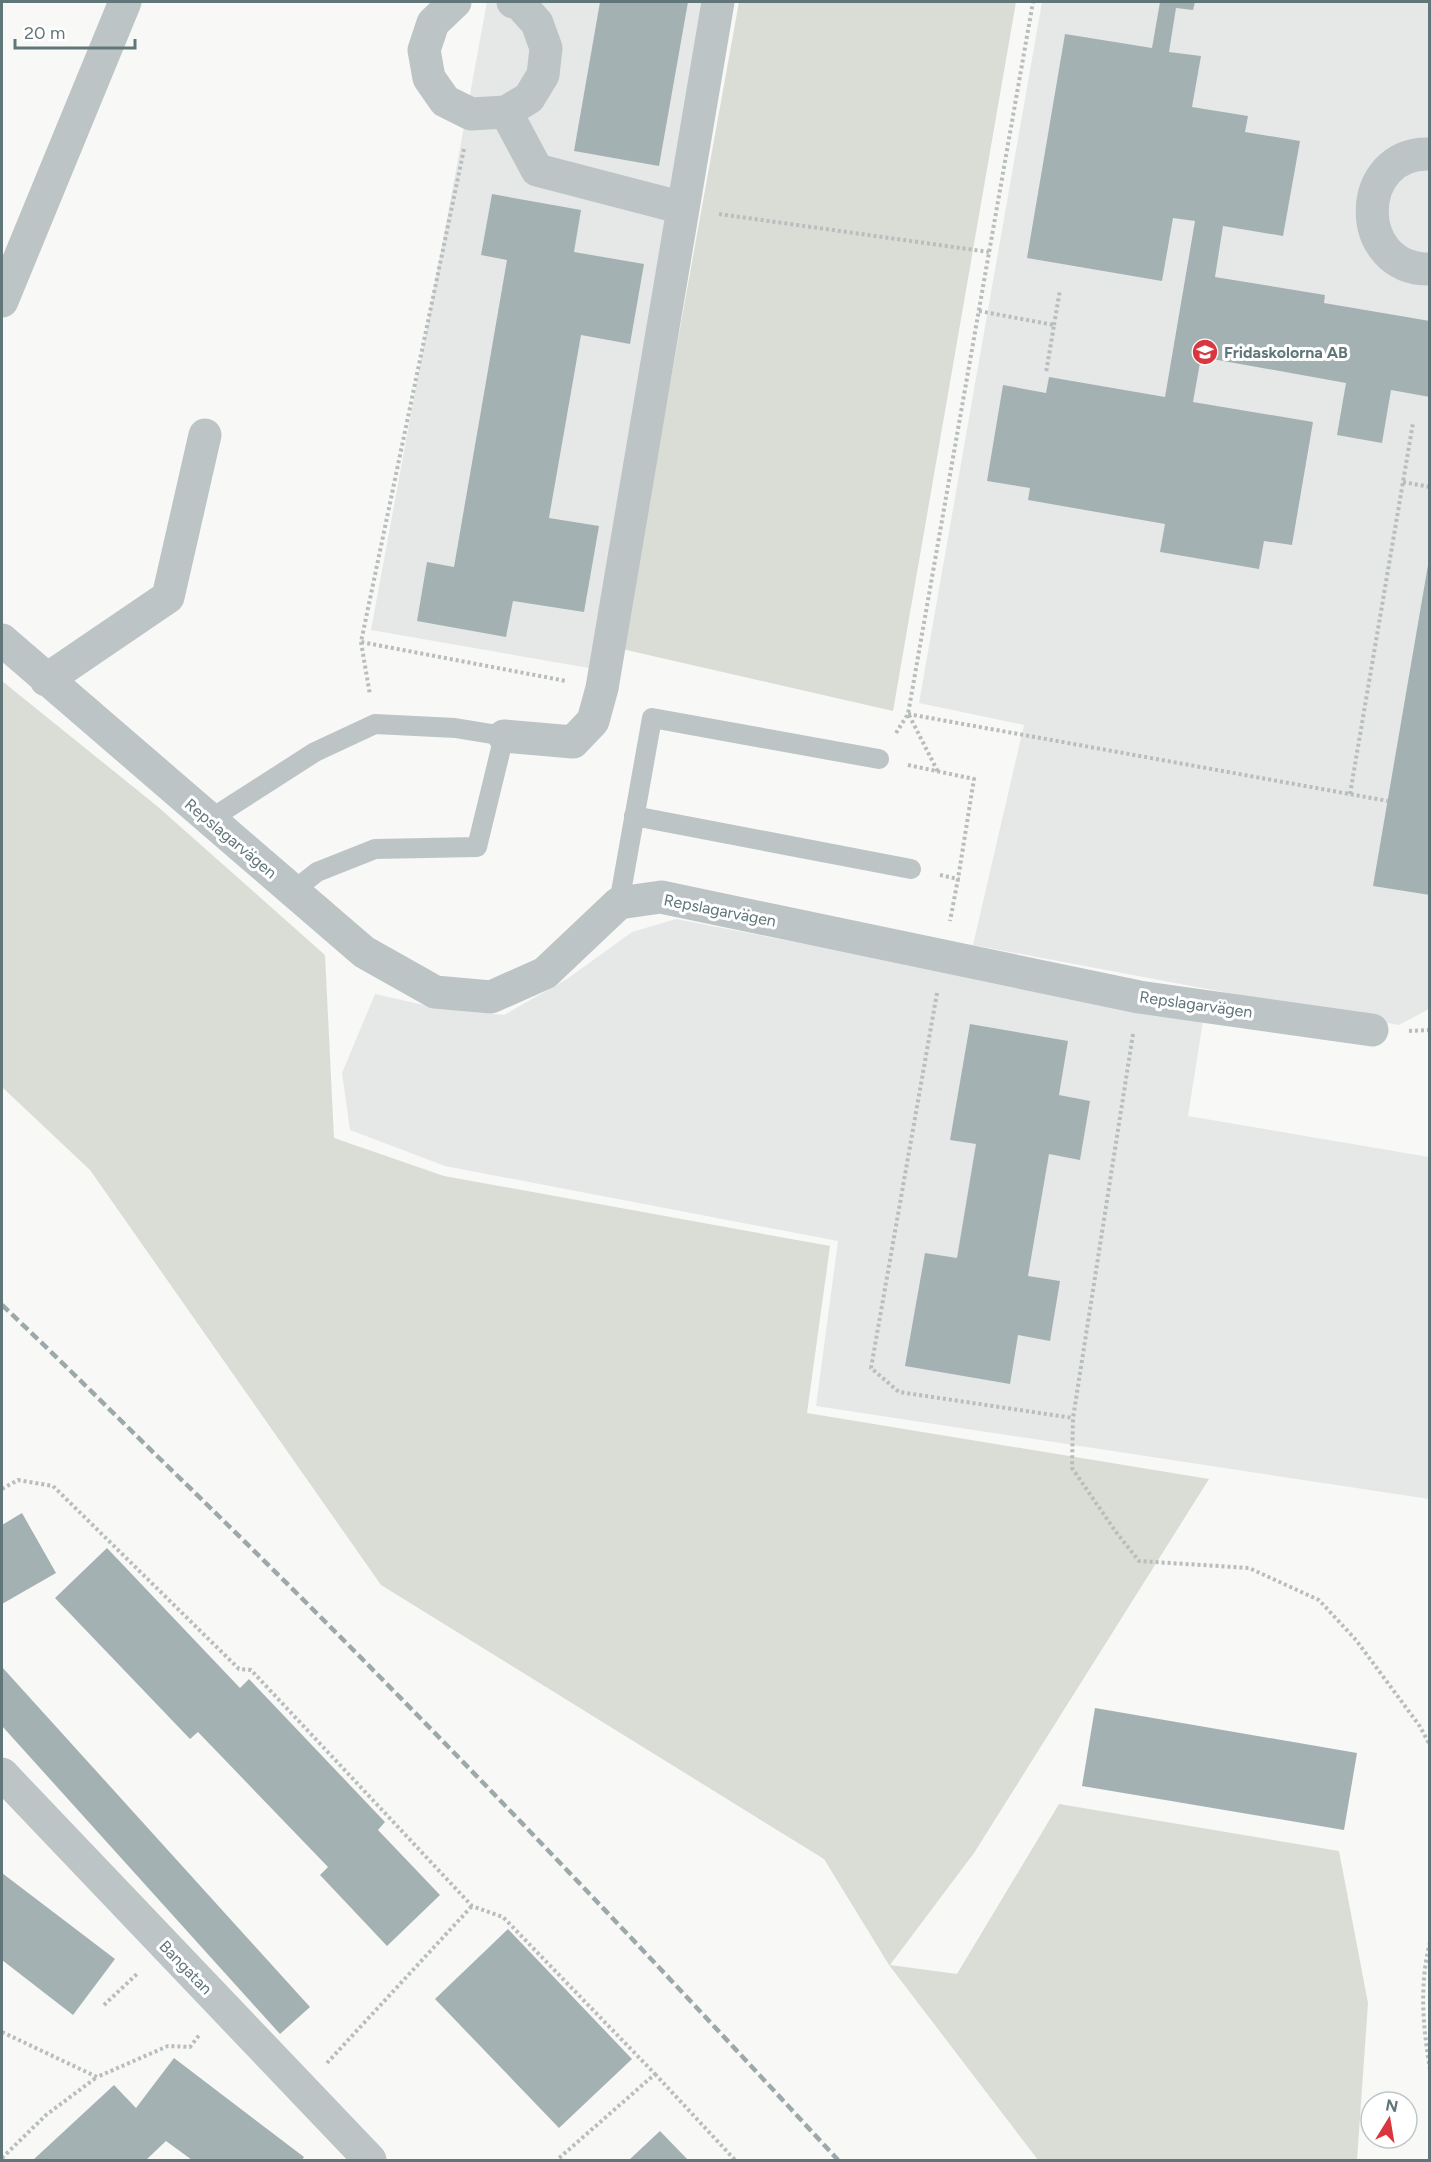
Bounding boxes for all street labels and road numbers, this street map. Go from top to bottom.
street label: Repslagarvägen [181,795,280,882]
street label: Repslagarvägen [662,890,778,931]
street label: Repslagarvägen [1138,987,1254,1022]
street label: Bangatan [155,1936,216,1998]

